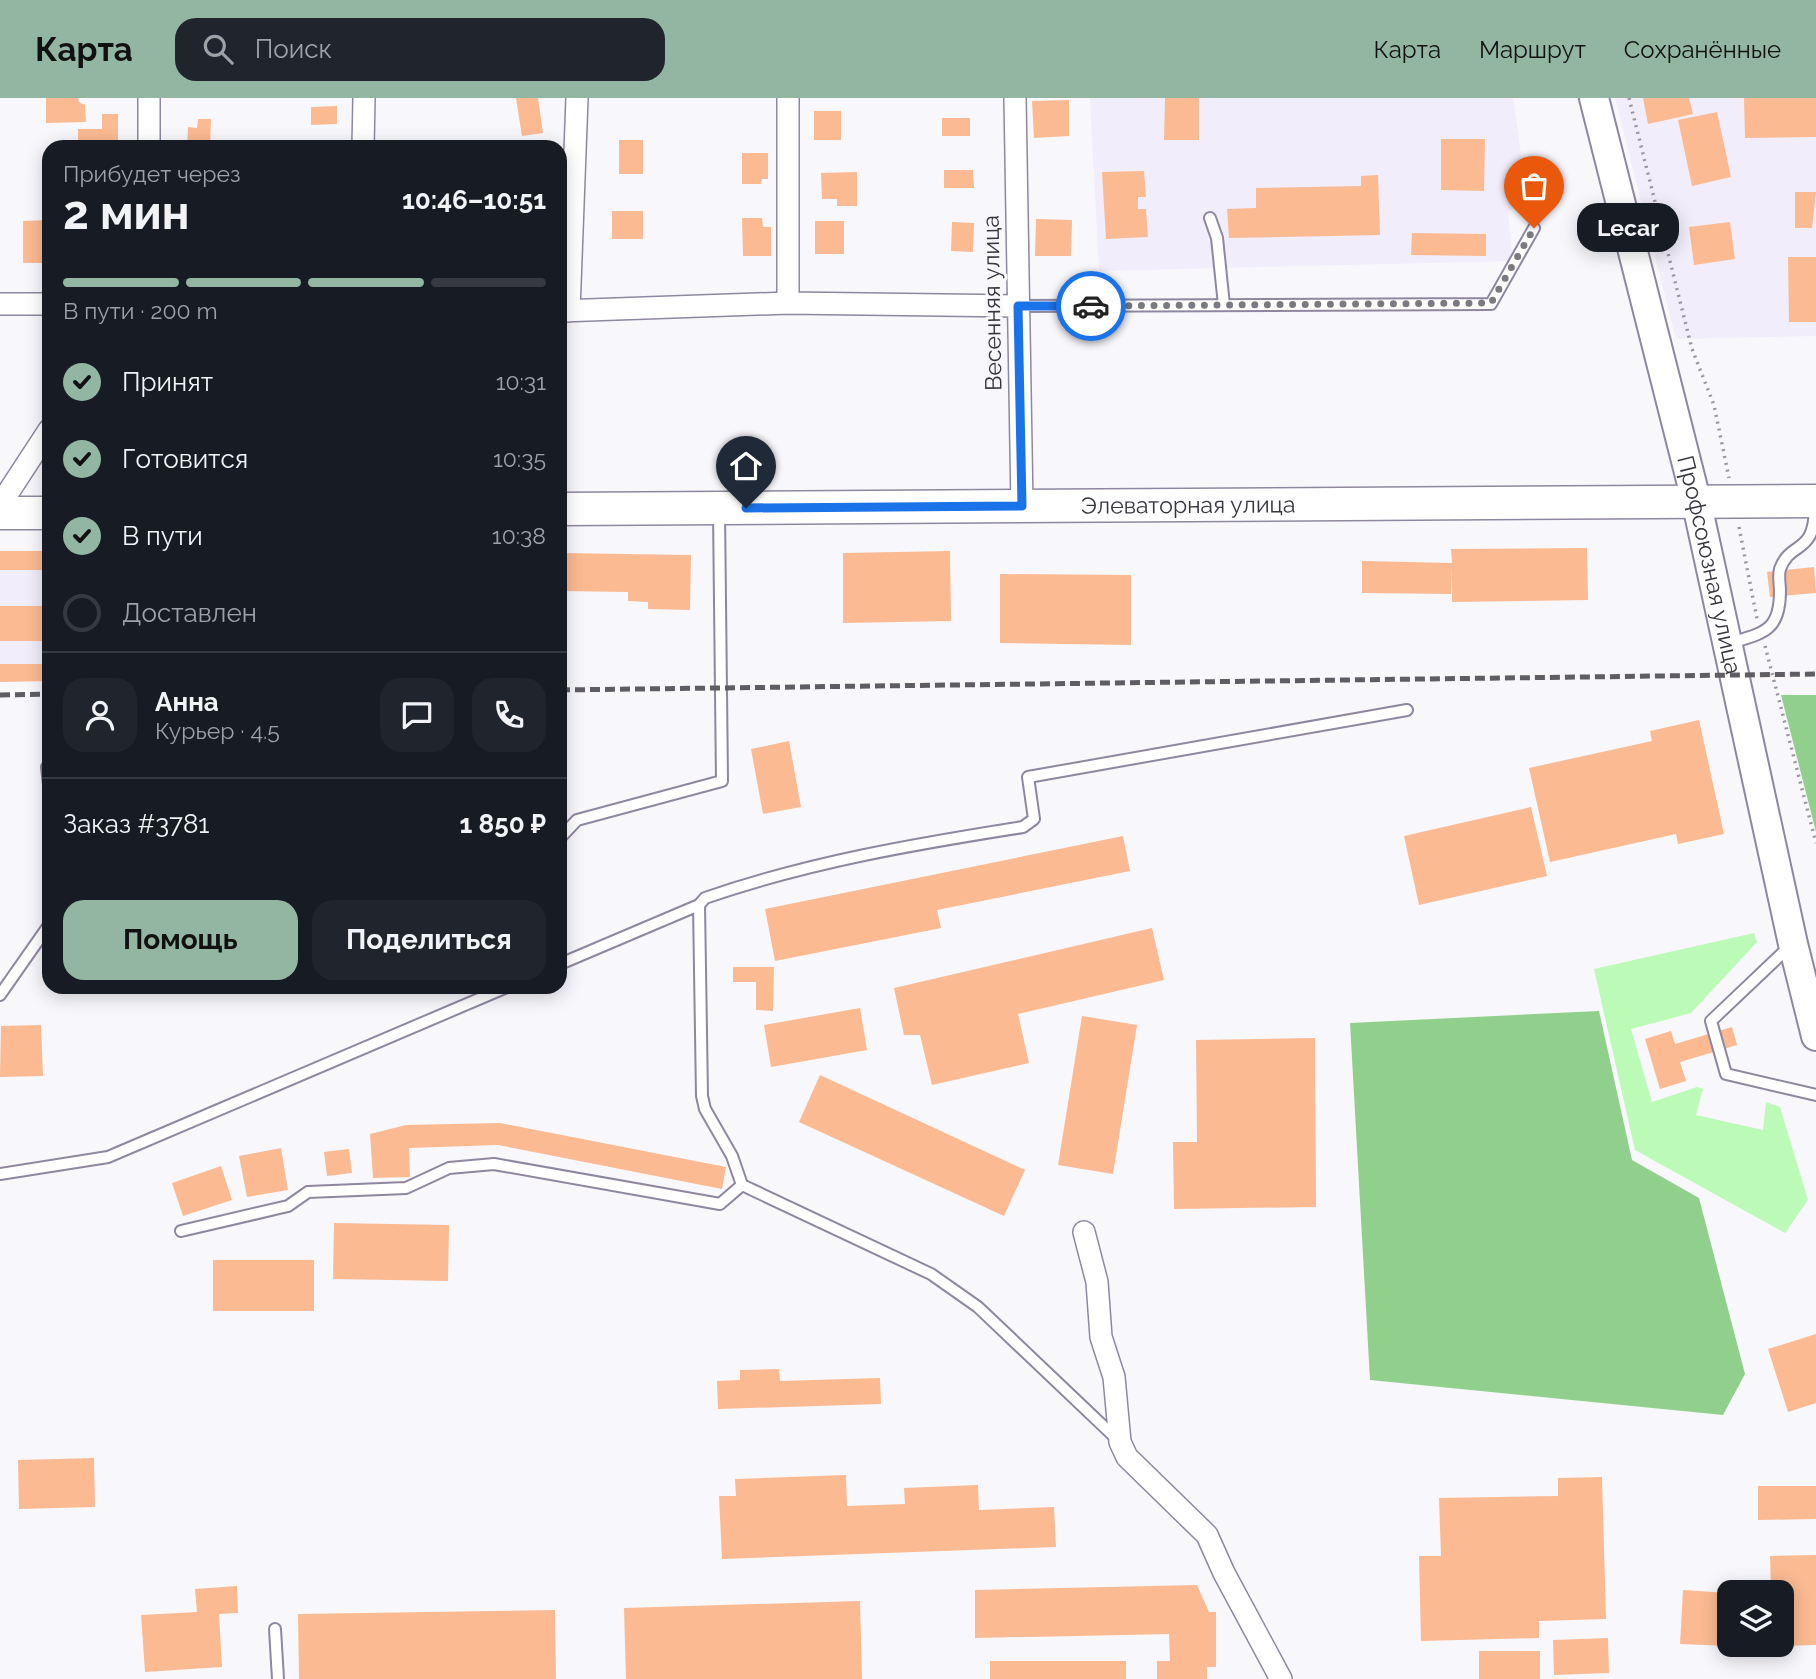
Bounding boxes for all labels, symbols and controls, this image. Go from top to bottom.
search box [175,18,665,81]
text: Карта [35,30,133,69]
icon: search [199,30,237,68]
text: Поиск [255,34,332,64]
text: Карта [1373,35,1441,64]
text: Маршрут [1479,35,1586,64]
text: Сохранённые [1624,35,1781,64]
pin [1504,156,1564,228]
text: Прибудет через [63,160,241,187]
icon: bag [1515,167,1553,205]
text: 10:46–10:51 [402,185,546,215]
text: 2 мин [63,186,190,240]
callout: Lecar [1576,204,1678,252]
text: Lecar [1597,214,1659,241]
street label: Весенняя улица [976,215,1007,391]
courier [1056,271,1126,341]
icon: car [1072,287,1110,325]
text: В пути · 200 m [63,297,218,324]
icon: check [63,363,101,401]
text: Принят [122,367,213,397]
text: 10:31 [496,368,546,395]
pin [716,436,776,508]
icon: check [63,440,101,478]
text: Готовится [122,444,248,474]
text: 10:35 [493,445,546,472]
icon: home [727,447,765,485]
street label: Профсоюзная улица [1672,453,1748,677]
street label: Элеваторная улица [1080,490,1295,519]
icon: check [63,517,101,555]
text: В пути [122,521,203,551]
text: 10:38 [492,522,546,549]
text: Доставлен [122,598,257,628]
button: person [63,678,137,752]
button: chat [380,678,454,752]
button: phone [472,678,546,752]
text: Анна [155,687,219,717]
text: Курьер · 4.5 [155,717,280,744]
text: Заказ #3781 [63,809,209,839]
text: 1 850 ₽ [459,809,546,839]
button: Помощь [63,900,298,980]
button: Поделиться [312,900,546,980]
map controls [1717,1580,1794,1657]
button: layers [1717,1580,1794,1657]

